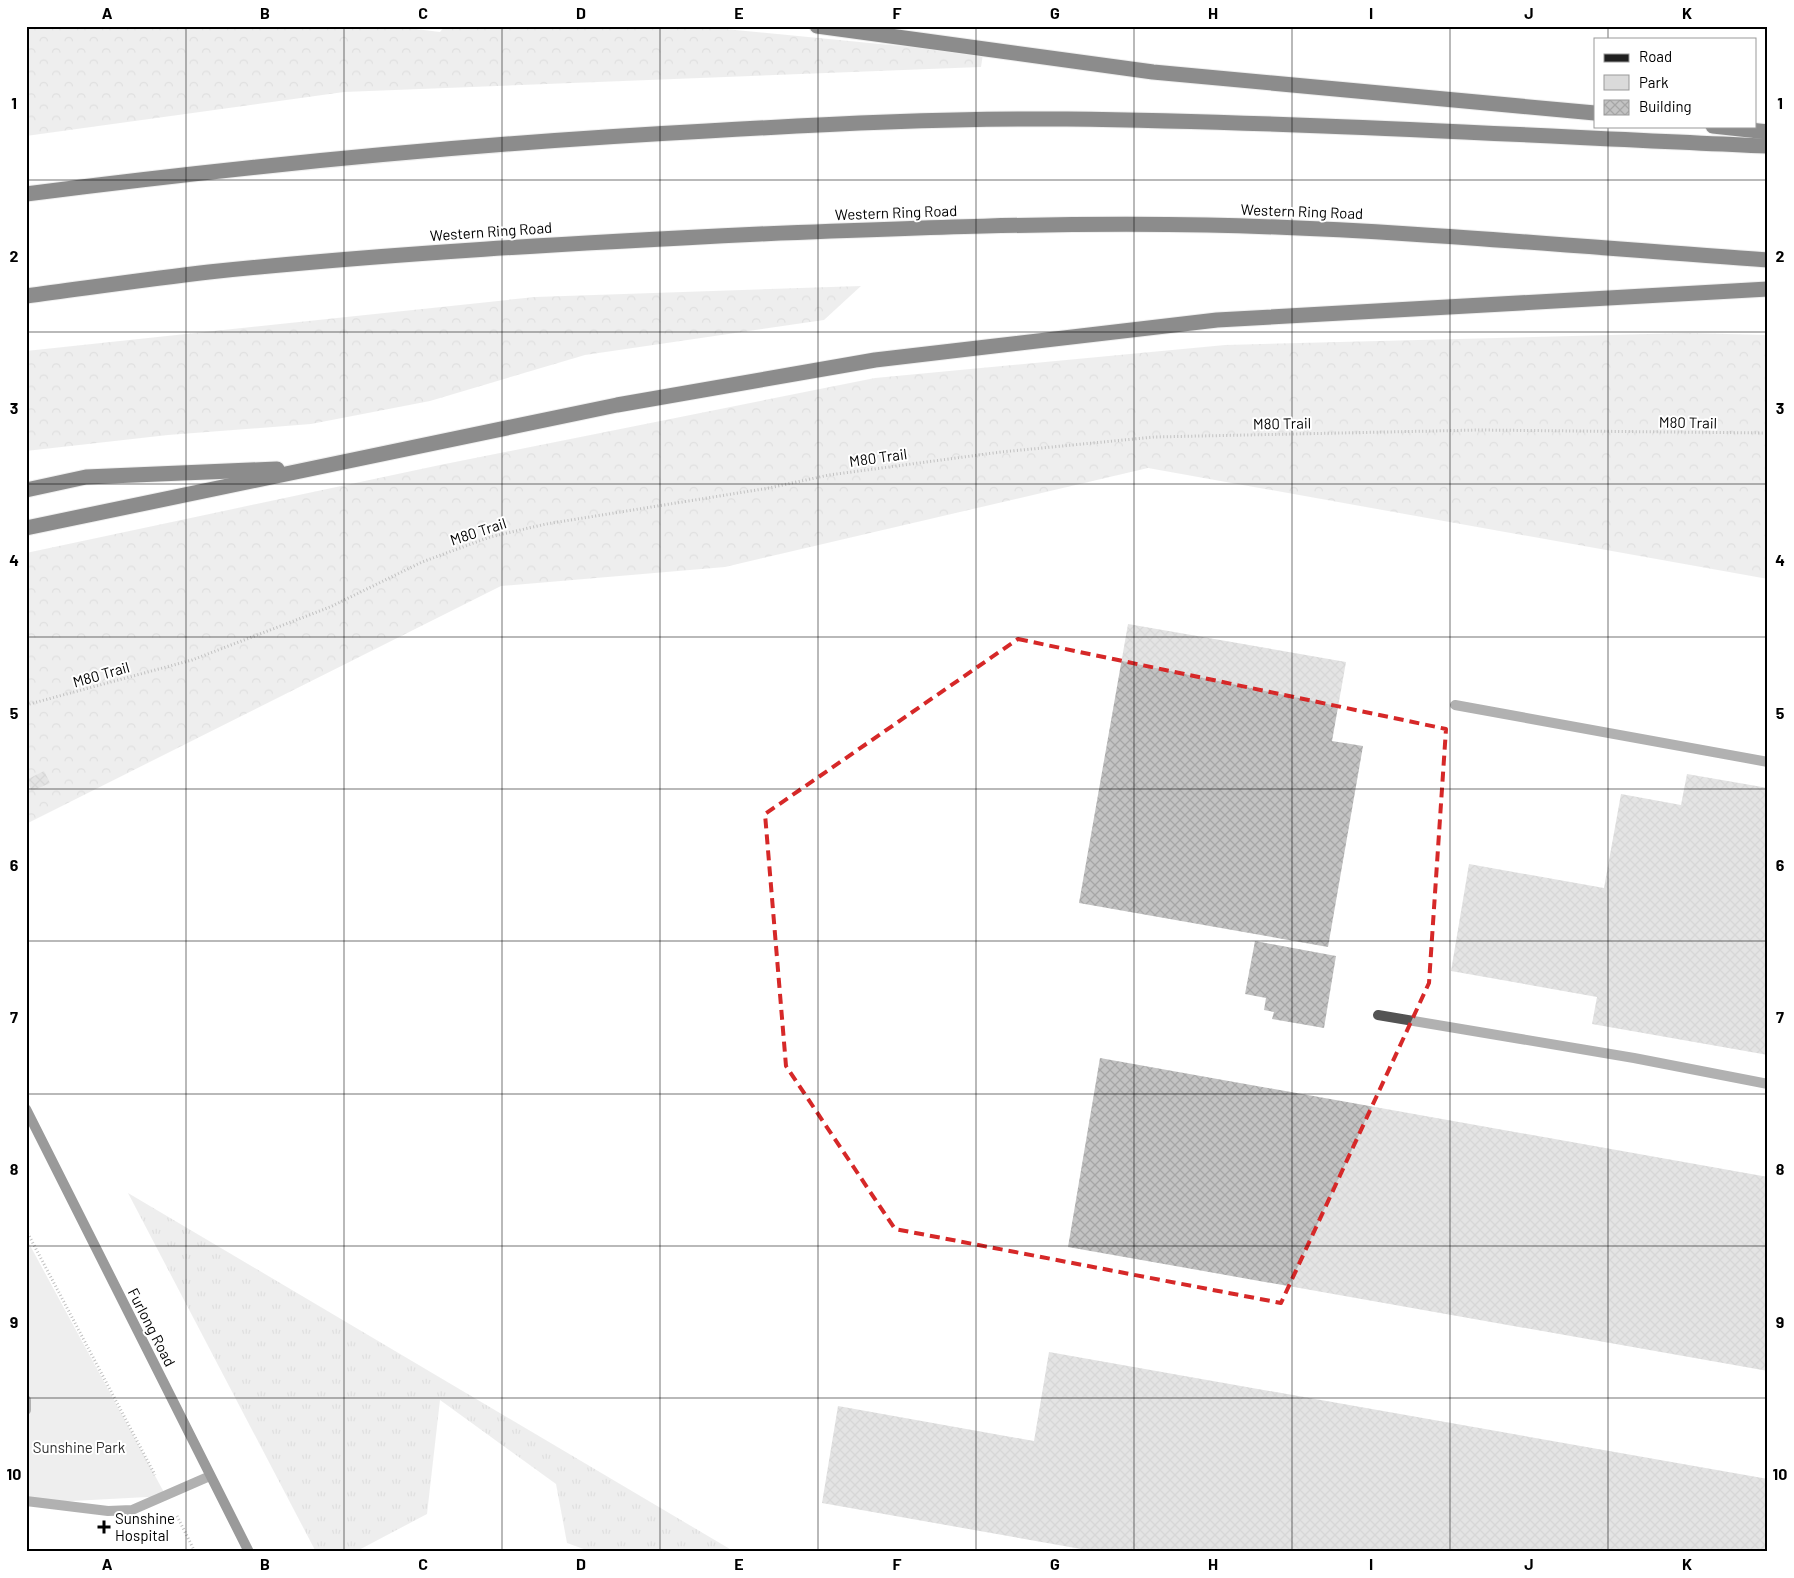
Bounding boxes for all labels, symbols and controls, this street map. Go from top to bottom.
text: A [102,3,113,22]
text: B [260,3,270,22]
text: C [418,3,428,22]
text: D [576,3,586,22]
text: E [734,3,744,22]
text: F [893,3,902,22]
text: G [1050,3,1060,22]
text: H [1208,3,1218,22]
text: I [1369,3,1373,22]
text: J [1524,3,1534,22]
text: K [1682,3,1692,22]
legend [1594,38,1756,128]
text: Road [1639,47,1672,65]
text: Park [1639,73,1669,91]
text: 1 [11,93,17,112]
text: 1 [1777,93,1783,112]
text: Building [1639,97,1692,115]
street label: Western Ring Road [1240,200,1364,222]
street label: Western Ring Road [834,201,958,223]
street label: Western Ring Road [429,218,553,244]
text: 2 [10,246,19,265]
text: 2 [1776,246,1785,265]
text: 3 [10,398,18,417]
text: 3 [1776,398,1784,417]
street label: M80 Trail [1659,412,1717,432]
street label: M80 Trail [1253,413,1311,433]
street label: M80 Trail [848,444,908,470]
street label: M80 Trail [448,513,508,549]
text: 4 [9,550,19,569]
text: 4 [1775,550,1785,569]
street label: M80 Trail [71,657,131,691]
text: 5 [10,703,19,722]
text: 5 [1776,703,1785,722]
text: 6 [10,855,19,874]
text: 6 [1776,855,1785,874]
text: 7 [10,1007,18,1026]
text: 7 [1776,1007,1784,1026]
text: 8 [10,1159,19,1178]
text: 8 [1776,1159,1785,1178]
street label: Furlong Road [125,1285,179,1369]
text: 9 [10,1312,18,1331]
text: 9 [1776,1312,1784,1331]
park label: Sunshine Park [33,1438,126,1456]
text: 10 [7,1464,21,1483]
text: 10 [1773,1464,1787,1483]
place label: Sunshine Hospital [115,1509,175,1544]
marker: Sunshine Hospital [97,1520,111,1534]
text: A [102,1554,113,1573]
text: B [260,1554,270,1573]
text: C [418,1554,428,1573]
text: D [576,1554,586,1573]
text: E [734,1554,744,1573]
text: F [893,1554,902,1573]
text: G [1050,1554,1060,1573]
text: H [1208,1554,1218,1573]
text: I [1369,1554,1373,1573]
text: J [1524,1554,1534,1573]
text: K [1682,1554,1692,1573]

